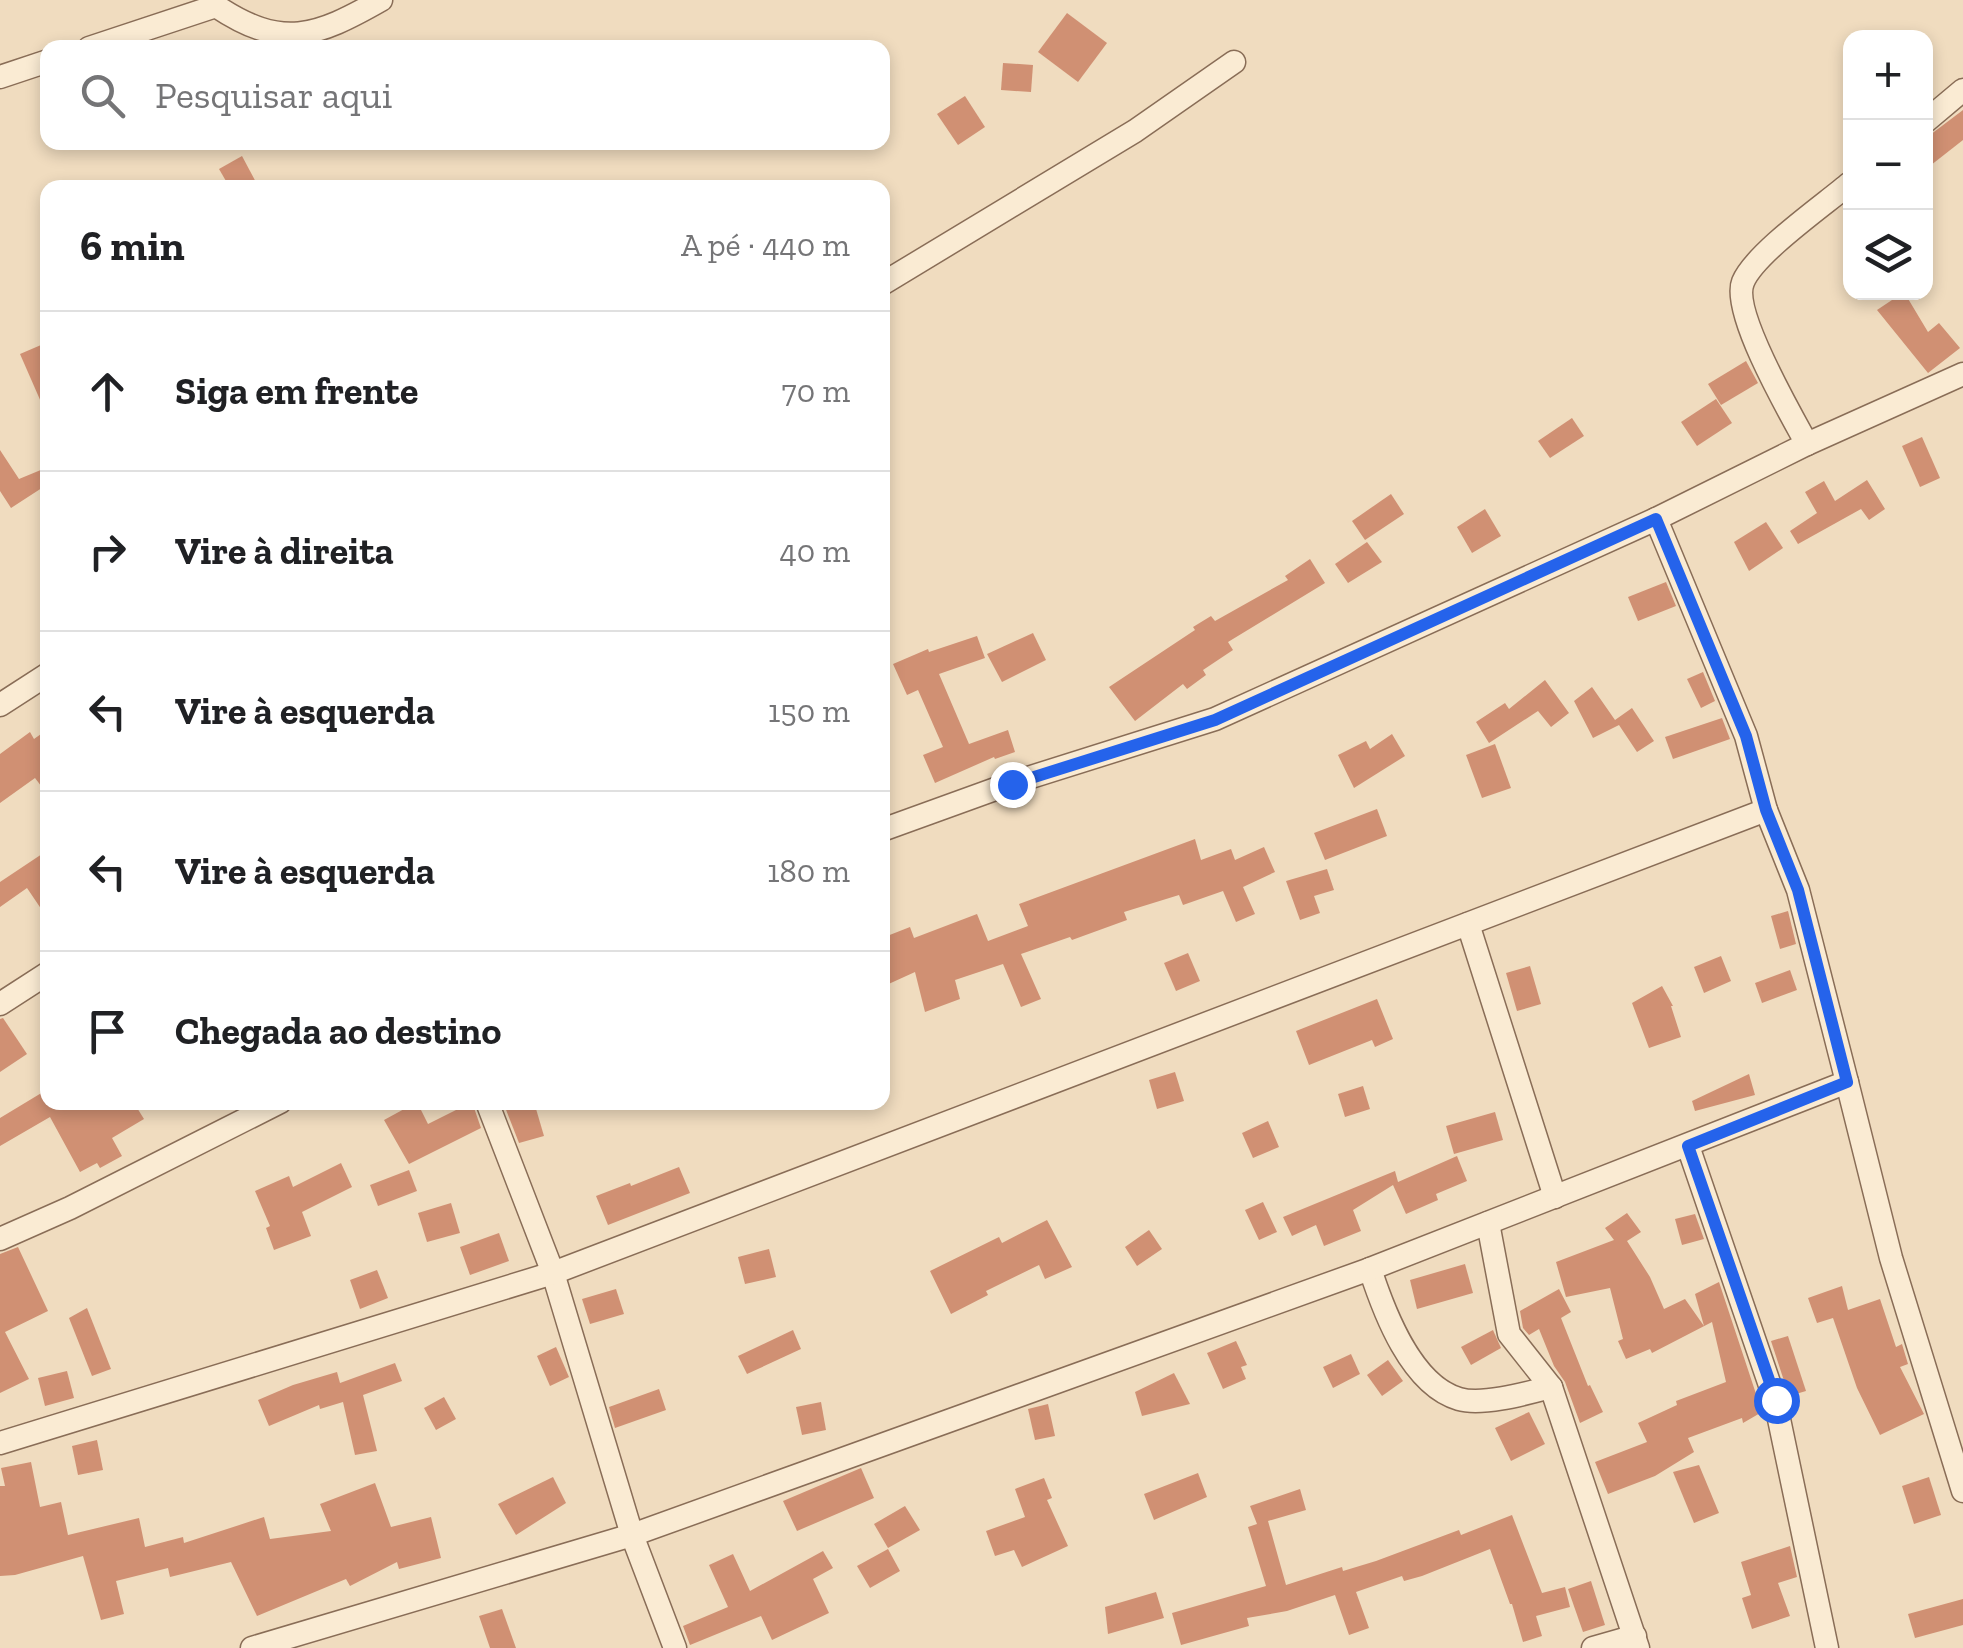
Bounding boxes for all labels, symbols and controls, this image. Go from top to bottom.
map controls [1843,30,1933,300]
button: + [1843,30,1933,120]
search box [40,40,890,150]
icon: search [75,68,130,123]
text: Pesquisar aqui [155,72,392,118]
button: − [1843,120,1933,210]
button: layers [1843,210,1933,300]
text: 6 min [80,220,185,271]
text: A pé · 440 m [681,226,850,264]
icon: ahead [80,364,135,419]
text: Siga em frente [175,368,418,414]
text: 70 m [782,372,850,410]
icon: right [80,524,135,579]
text: Vire à direita [175,528,394,574]
text: 40 m [779,532,850,570]
icon: left [80,684,135,739]
text: Vire à esquerda [175,688,435,734]
text: 150 m [768,692,850,730]
route end [990,762,1036,808]
icon: left [80,844,135,899]
text: Vire à esquerda [175,848,435,894]
text: 180 m [767,852,850,890]
icon: arrive [80,1004,135,1059]
text: Chegada ao destino [175,1008,501,1054]
route start [1754,1378,1800,1424]

